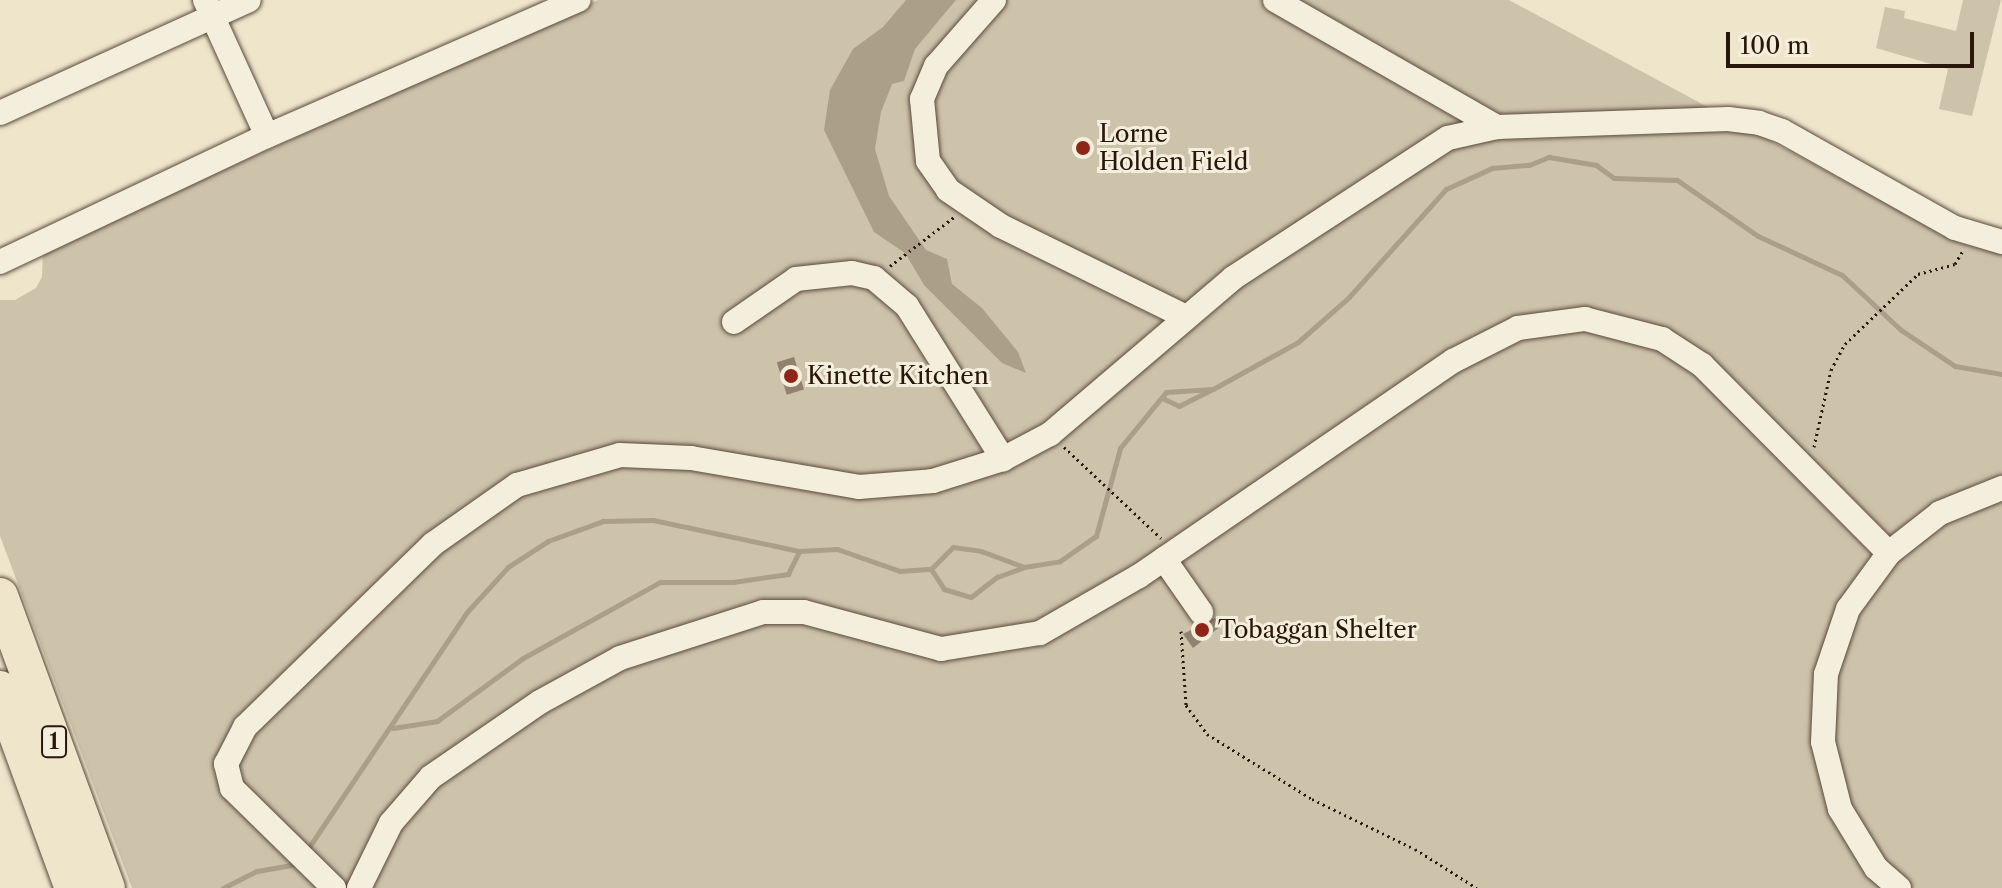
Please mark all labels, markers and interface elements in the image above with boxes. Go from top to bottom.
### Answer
scale bar [1730,16,1978,66]
text: 100 m [1740,31,1809,60]
place label: Lorne Holden Field [1099,120,1248,176]
marker: Lorne Holden Field [1074,139,1092,157]
place label: Kinette Kitchen [807,362,989,390]
marker: Kinette Kitchen [782,367,800,385]
place label: Tobaggan Shelter [1218,616,1417,644]
marker: Tobaggan Shelter [1193,621,1211,639]
road number: 1 [40,724,68,760]

